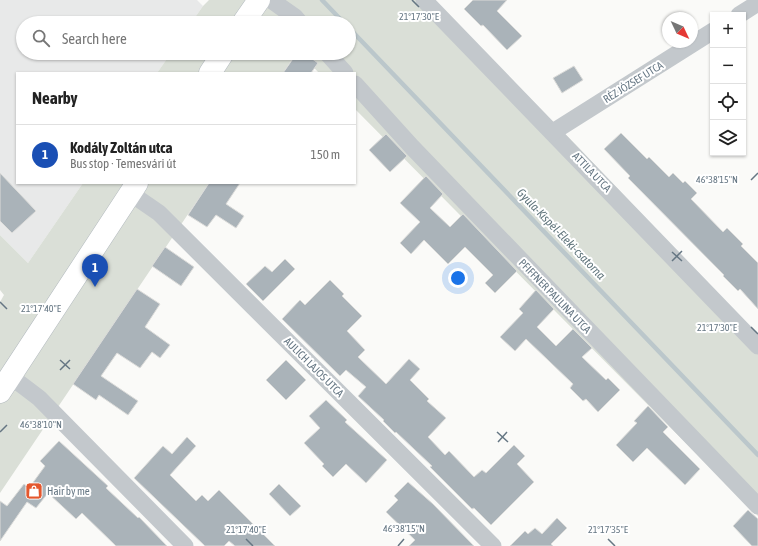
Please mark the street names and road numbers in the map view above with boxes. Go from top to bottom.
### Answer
street label: RÉZ JÓZSEF UTCA [601,59,666,105]
street label: ATTILA UTCA [570,150,614,195]
street label: PFIFFNER PAULINA UTCA [517,256,594,336]
street label: AULICH LAJOS UTCA [282,335,347,400]

